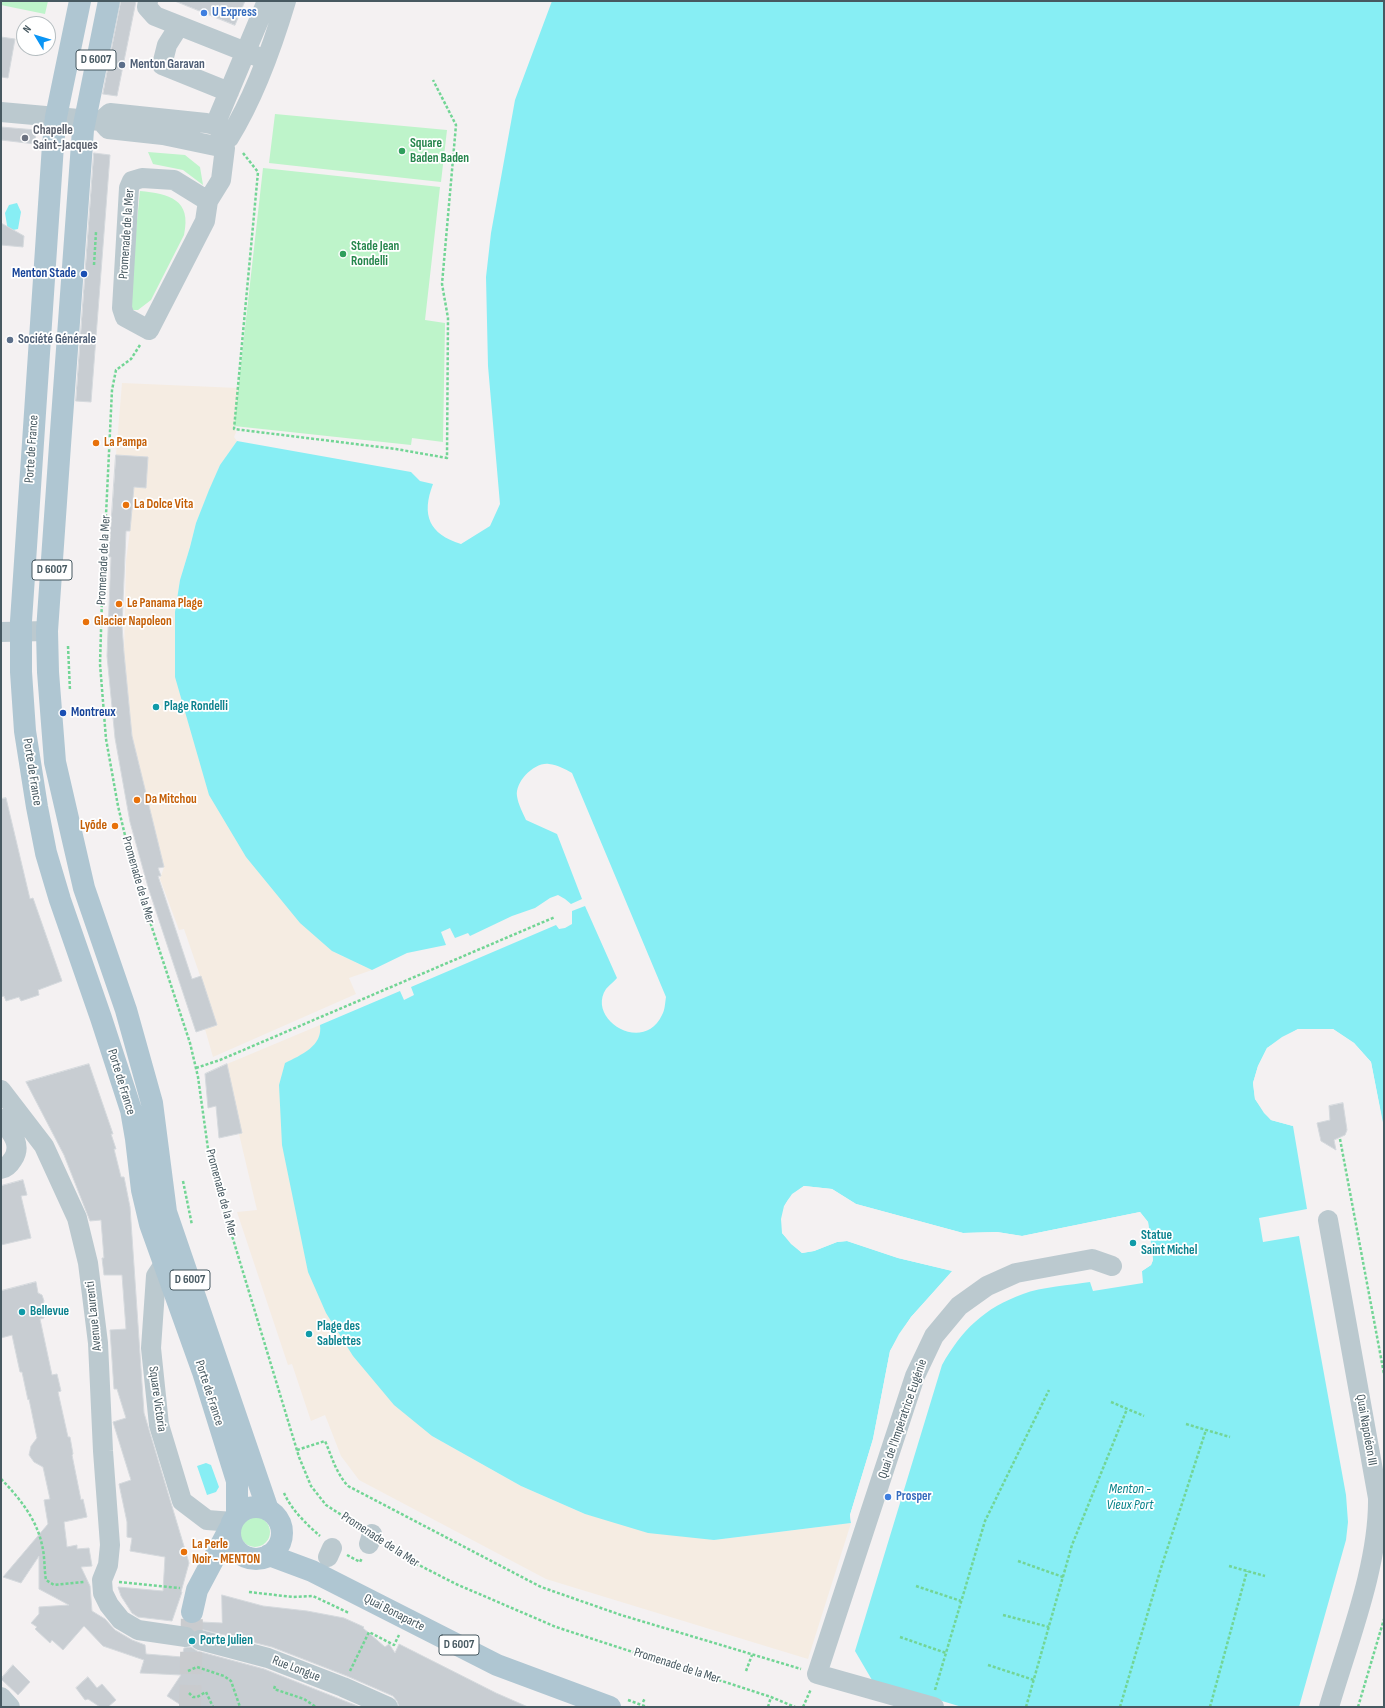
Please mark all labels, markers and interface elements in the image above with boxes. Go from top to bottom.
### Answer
place label: U Express [212,5,257,21]
marker: U Express [199,8,209,18]
north arrow [16,16,56,56]
text: N [20,23,34,35]
road number: D 6007 [76,50,116,70]
place label: Menton Garavan [130,57,205,73]
marker: Menton Garavan [117,60,127,70]
place label: Chapelle Saint-Jacques [33,123,98,154]
marker: Chapelle Saint-Jacques [20,133,30,143]
place label: Square Baden Baden [410,136,469,167]
marker: Square Baden Baden [397,146,407,156]
street label: Promenade de la Mer [116,188,138,280]
place label: Stade Jean Rondelli [351,239,399,270]
marker: Stade Jean Rondelli [338,249,348,259]
place label: Menton Stade [12,266,76,282]
marker: Menton Stade [79,269,89,279]
place label: Société Générale [18,332,96,348]
marker: Société Générale [5,335,15,345]
street label: Porte de France [22,415,42,483]
place label: La Pampa [104,435,147,451]
marker: La Pampa [91,438,101,448]
place label: La Dolce Vita [134,497,193,513]
marker: La Dolce Vita [121,500,131,510]
street label: Promenade de la Mer [94,515,114,605]
road number: D 6007 [32,560,72,580]
place label: Le Panama Plage [127,596,203,612]
marker: Le Panama Plage [114,599,124,609]
place label: Glacier Napoleon [94,614,172,630]
marker: Glacier Napoleon [81,617,91,627]
place label: Plage Rondelli [164,699,228,715]
marker: Plage Rondelli [151,702,161,712]
place label: Montreux [71,705,116,721]
marker: Montreux [58,708,68,718]
street label: Porte de France [19,737,45,807]
place label: Da Mitchou [145,792,197,808]
marker: Da Mitchou [132,795,142,805]
place label: Lyõde [80,818,107,834]
marker: Lyõde [110,821,120,831]
street label: Promenade de la Mer [118,835,158,925]
street label: Porte de France [104,1047,138,1117]
street label: Promenade de la Mer [202,1147,240,1239]
place label: Statue Saint Michel [1141,1228,1197,1259]
marker: Statue Saint Michel [1128,1238,1138,1248]
road number: D 6007 [170,1270,210,1290]
street label: Avenue Laurenti [83,1280,105,1352]
place label: Bellevue [30,1304,69,1320]
marker: Bellevue [17,1307,27,1317]
place label: Plage des Sablettes [317,1319,361,1350]
marker: Plage des Sablettes [304,1329,314,1339]
street label: Quai de l'Impératrice Eugénie [875,1357,931,1481]
street label: Porte de France [191,1358,227,1428]
street label: Square Victoria [145,1365,169,1433]
street label: Quai Napoléon III [1352,1393,1380,1467]
water label: Menton - Vieux Port [1106,1481,1154,1514]
place label: Prosper [896,1489,932,1505]
marker: Prosper [883,1492,893,1502]
street label: Promenade de la Mer [338,1509,422,1571]
place label: La Perle Noir - MENTON [192,1537,260,1568]
marker: La Perle Noir - MENTON [179,1547,189,1557]
street label: Quai Bonaparte [361,1591,427,1635]
place label: Porte Julien [200,1633,253,1649]
road number: D 6007 [439,1635,479,1655]
marker: Porte Julien [187,1636,197,1646]
street label: Promenade de la Mer [632,1645,722,1687]
street label: Rue Longue [270,1653,322,1685]

